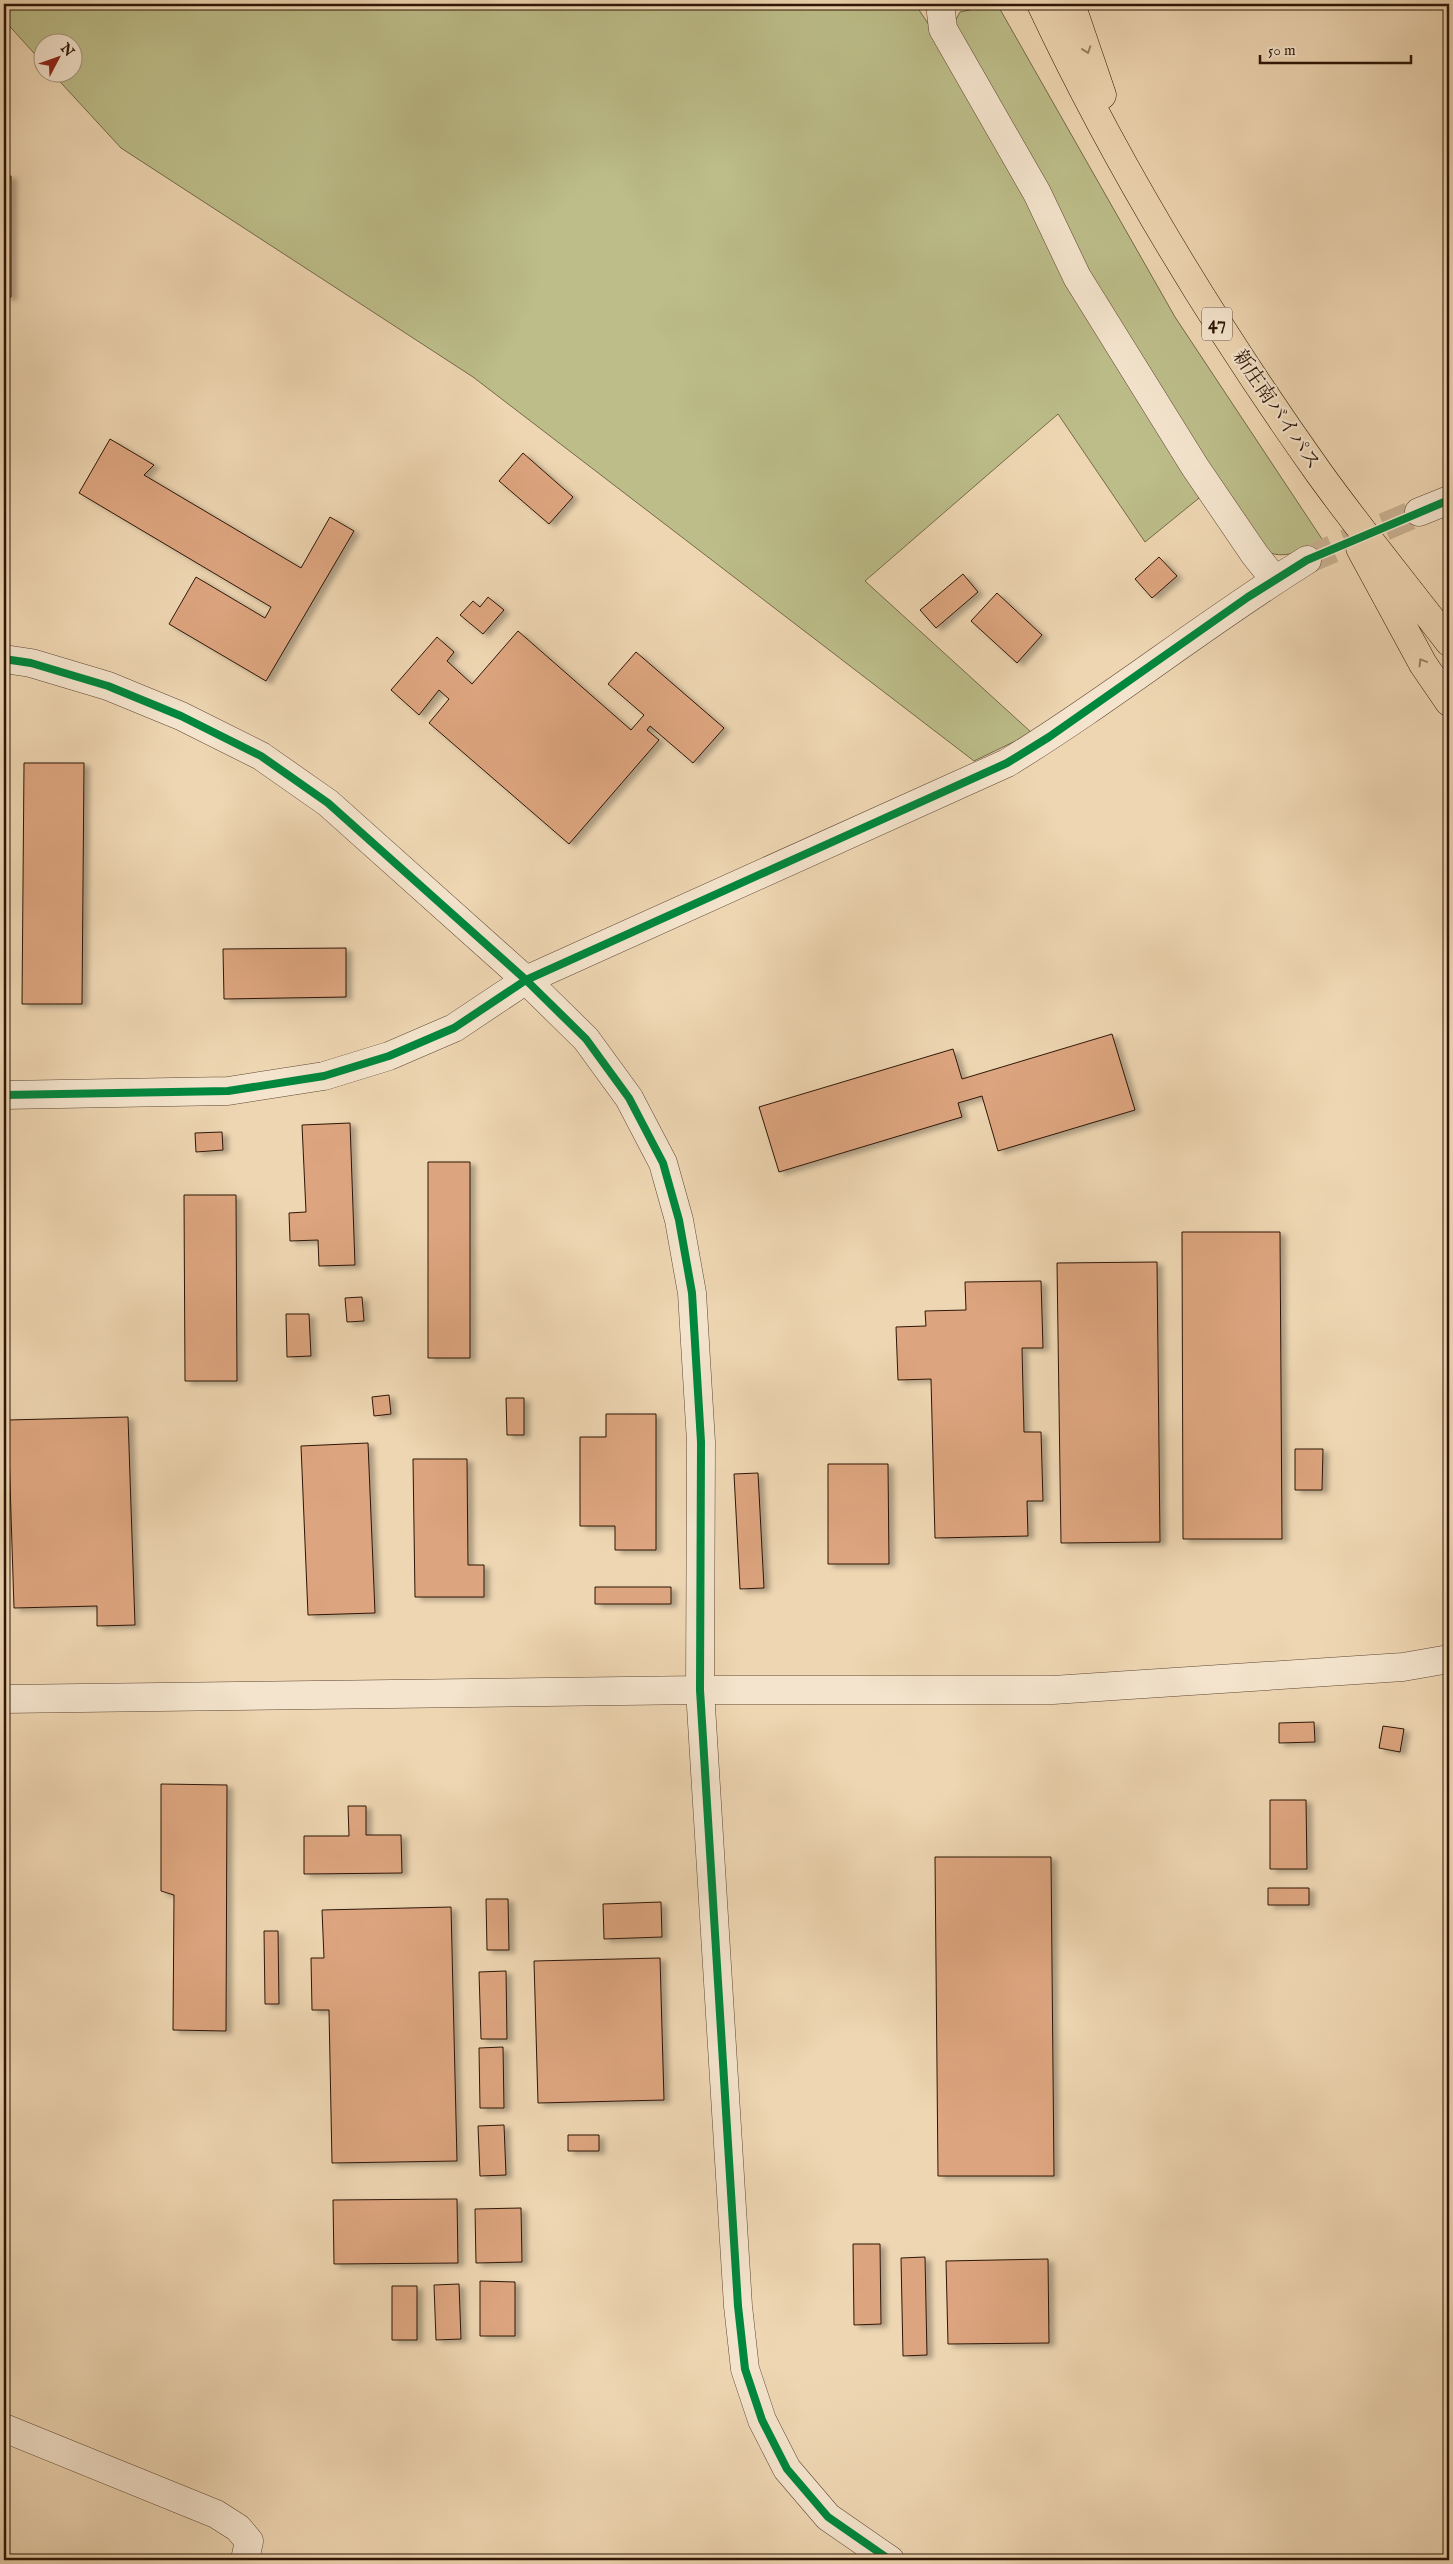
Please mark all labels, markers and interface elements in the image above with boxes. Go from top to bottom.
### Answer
north arrow [32,32,82,82]
scale bar [1260,32,1412,64]
text: N [56,39,78,61]
text: 50 m [1268,41,1296,60]
one-way arrow [1081,45,1091,54]
road number: 47 [1202,308,1232,340]
street label: 新庄南バイパス [1227,345,1325,475]
one-way arrow [1418,658,1428,667]

